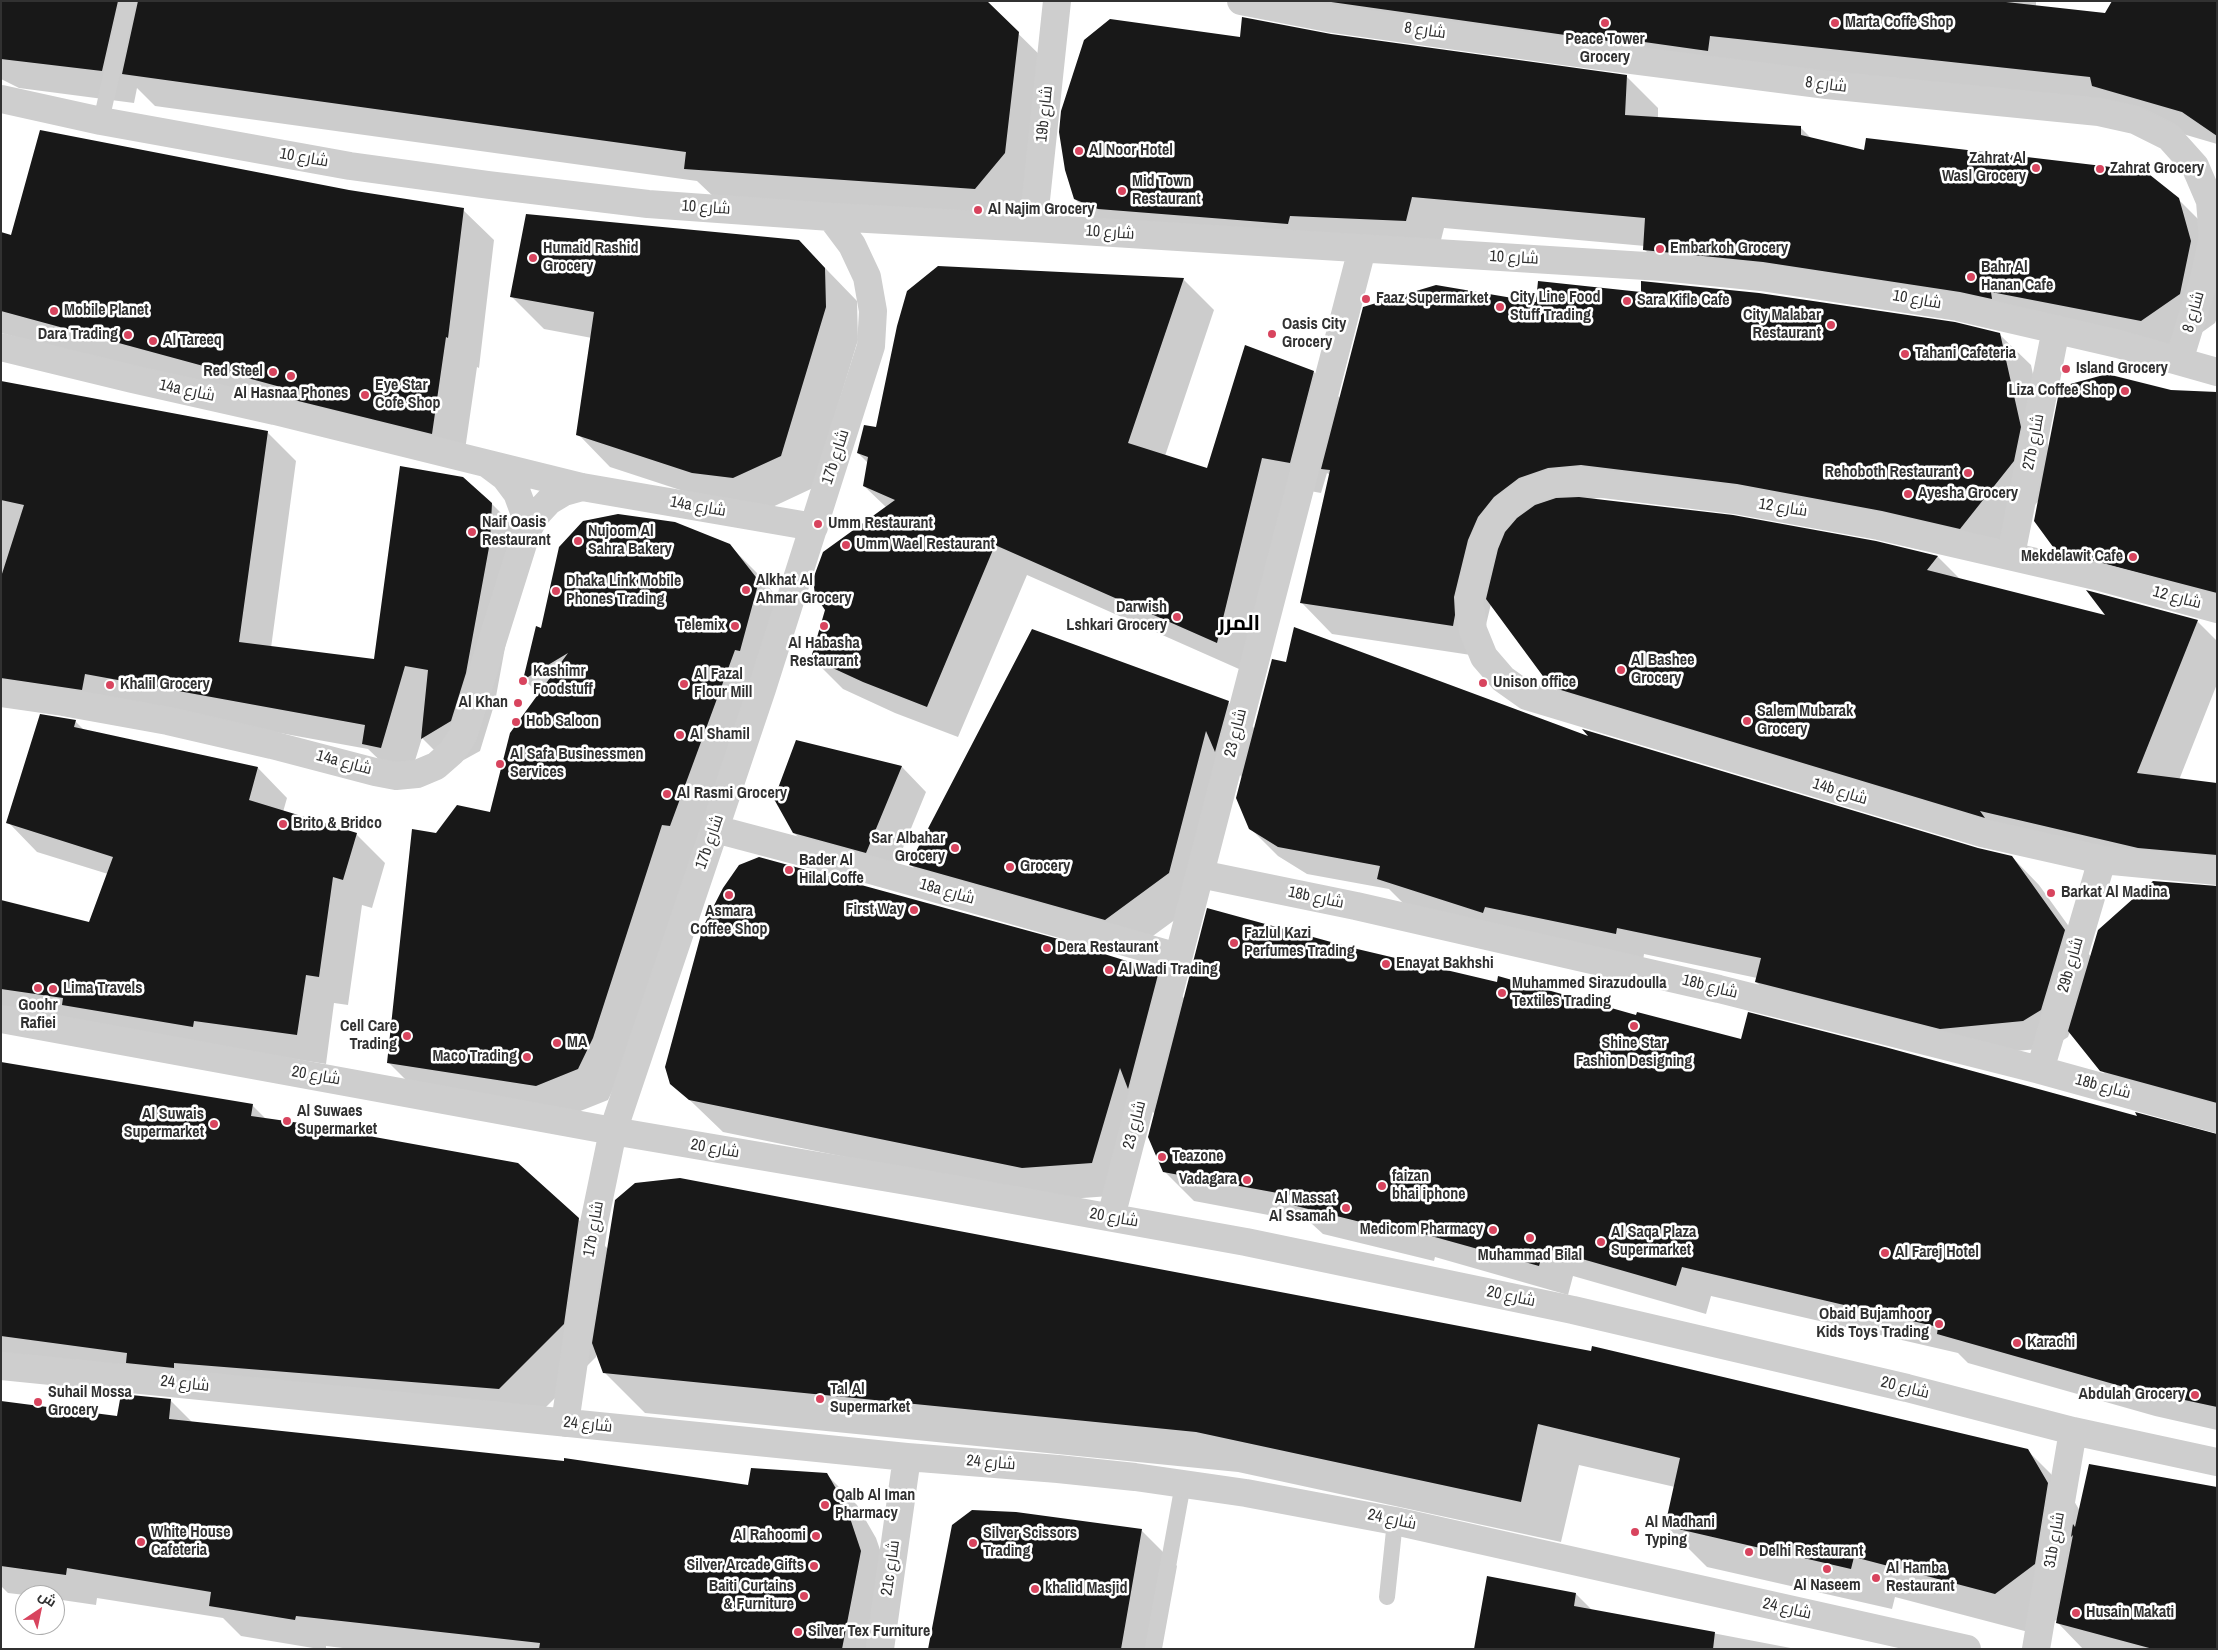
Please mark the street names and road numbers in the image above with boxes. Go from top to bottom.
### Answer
street label: شارع 8 [1403,19,1447,43]
street label: شارع 8 [1804,73,1848,97]
street label: 19b شارع [1032,85,1058,143]
street label: شارع 10 [278,144,330,172]
street label: شارع 10 [681,197,731,219]
street label: شارع 10 [1085,222,1135,244]
street label: شارع 10 [1489,247,1539,269]
street label: شارع 10 [1891,286,1943,314]
street label: شارع 8 [2179,289,2209,335]
street label: 14a شارع [157,376,217,406]
street label: 27b شارع [2019,412,2049,472]
street label: 17b شارع [818,427,854,487]
street label: 14a شارع [668,493,728,521]
street label: شارع 12 [1757,495,1809,521]
street label: شارع 12 [2151,582,2203,614]
street label: شارع 23 [1221,707,1251,759]
street label: 14a شارع [314,746,374,780]
street label: 14b شارع [1810,775,1870,809]
street label: 17b شارع [692,812,728,872]
street label: 18a شارع [917,875,977,909]
street label: 18b شارع [1286,883,1346,913]
street label: 29b شارع [2054,935,2088,995]
street label: 18b شارع [1680,971,1740,1003]
street label: شارع 20 [290,1062,342,1090]
street label: 18b شارع [2073,1070,2133,1104]
street label: شارع 23 [1119,1099,1151,1151]
street label: شارع 20 [689,1135,741,1163]
street label: 17b شارع [580,1199,608,1259]
street label: شارع 20 [1088,1204,1140,1232]
street label: شارع 20 [1485,1282,1537,1312]
street label: شارع 24 [160,1372,210,1396]
street label: شارع 20 [1879,1373,1931,1403]
street label: شارع 24 [563,1413,613,1437]
street label: شارع 24 [966,1451,1016,1475]
street label: شارع 24 [1366,1505,1418,1535]
street label: 31b شارع [2041,1510,2069,1570]
street label: 21c شارع [878,1539,904,1597]
street label: شارع 24 [1761,1594,1813,1624]

